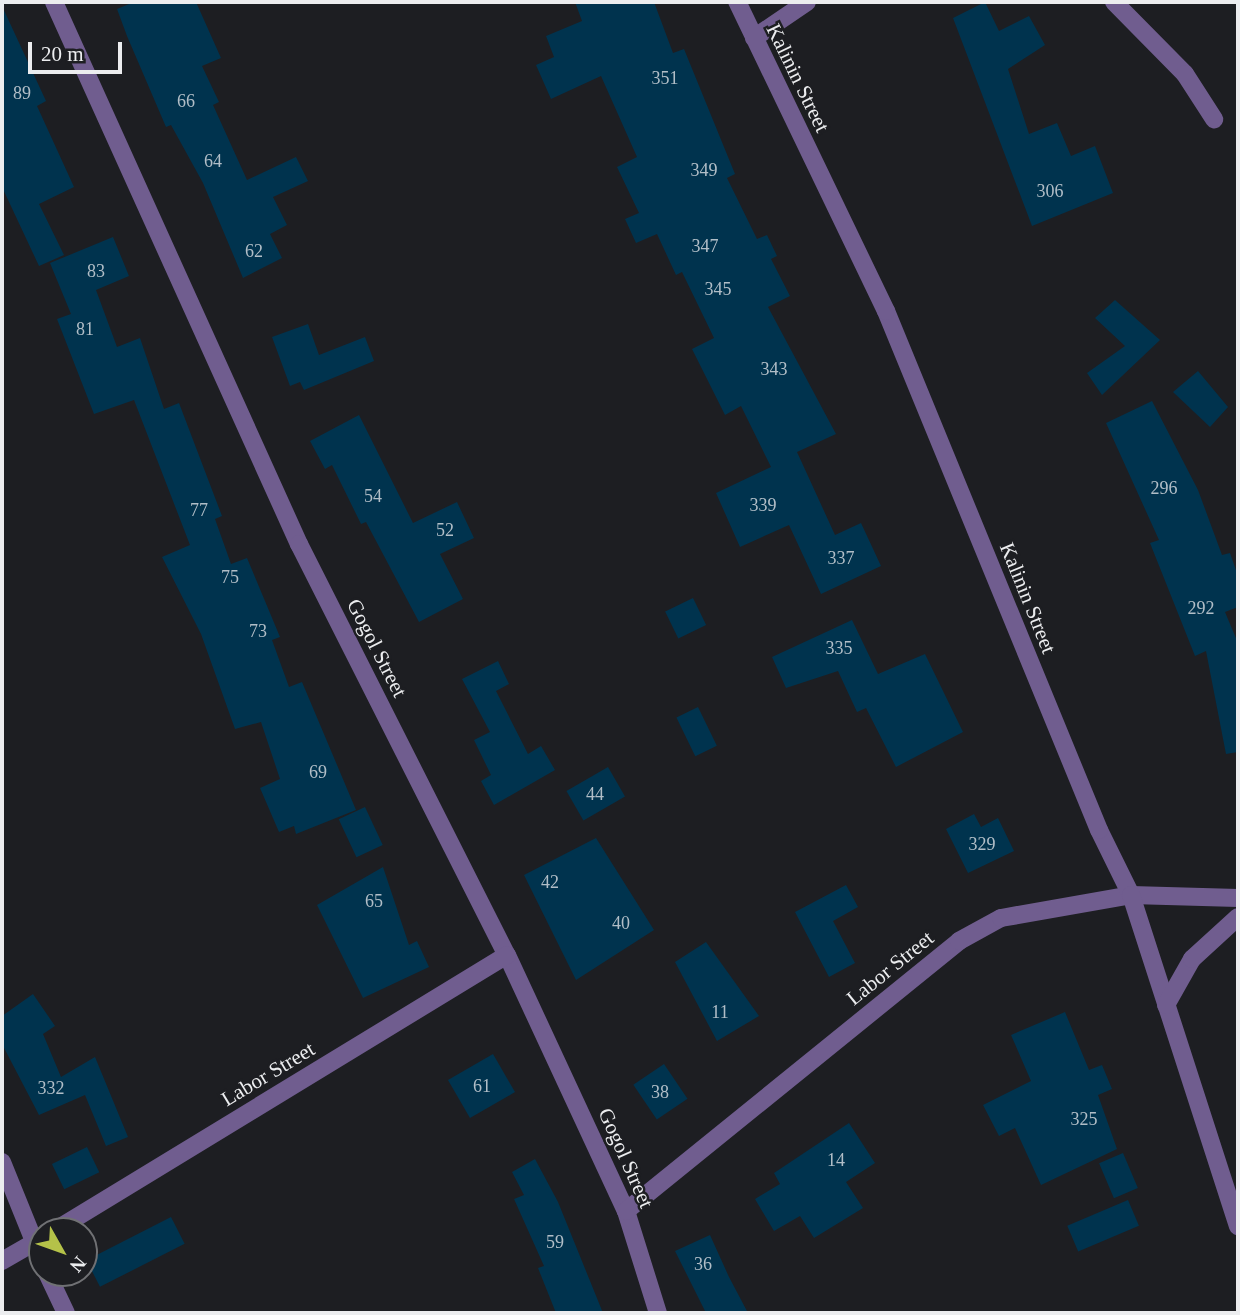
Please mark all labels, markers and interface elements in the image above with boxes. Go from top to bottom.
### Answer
street label: Kalinin Street [761,20,835,136]
scale bar [32,28,126,72]
text: 20 m [41,42,84,66]
house number: 351 [652,67,678,89]
house number: 89 [13,82,31,104]
house number: 66 [177,90,195,112]
house number: 64 [204,150,222,172]
house number: 349 [690,159,718,181]
house number: 306 [1036,180,1064,202]
house number: 347 [692,235,718,257]
house number: 62 [245,240,263,262]
house number: 83 [87,260,105,282]
house number: 345 [704,278,732,300]
house number: 81 [76,318,94,340]
house number: 343 [760,358,788,380]
house number: 296 [1150,477,1177,499]
house number: 54 [364,485,382,507]
house number: 339 [750,494,776,516]
house number: 77 [190,499,208,521]
house number: 52 [436,519,454,541]
street label: Kalinin Street [994,539,1062,657]
house number: 337 [828,547,854,569]
house number: 75 [221,566,239,588]
street label: Gogol Street [342,595,412,701]
house number: 292 [1188,597,1214,619]
house number: 73 [249,620,267,642]
house number: 335 [826,637,852,659]
house number: 69 [309,761,327,783]
house number: 44 [586,783,604,805]
house number: 329 [968,833,995,855]
house number: 42 [541,871,559,893]
house number: 65 [365,890,383,912]
house number: 40 [612,912,630,934]
street label: Labor Street [842,925,938,1011]
house number: 11 [711,1001,729,1023]
street label: Labor Street [217,1036,319,1112]
house number: 61 [473,1075,491,1097]
house number: 332 [38,1077,64,1099]
house number: 38 [651,1081,669,1103]
street label: Gogol Street [593,1104,659,1212]
house number: 325 [1070,1108,1098,1130]
house number: 14 [827,1149,845,1171]
north arrow [28,1217,98,1287]
house number: 59 [546,1231,564,1253]
text: N [65,1253,90,1277]
house number: 36 [694,1253,712,1275]

